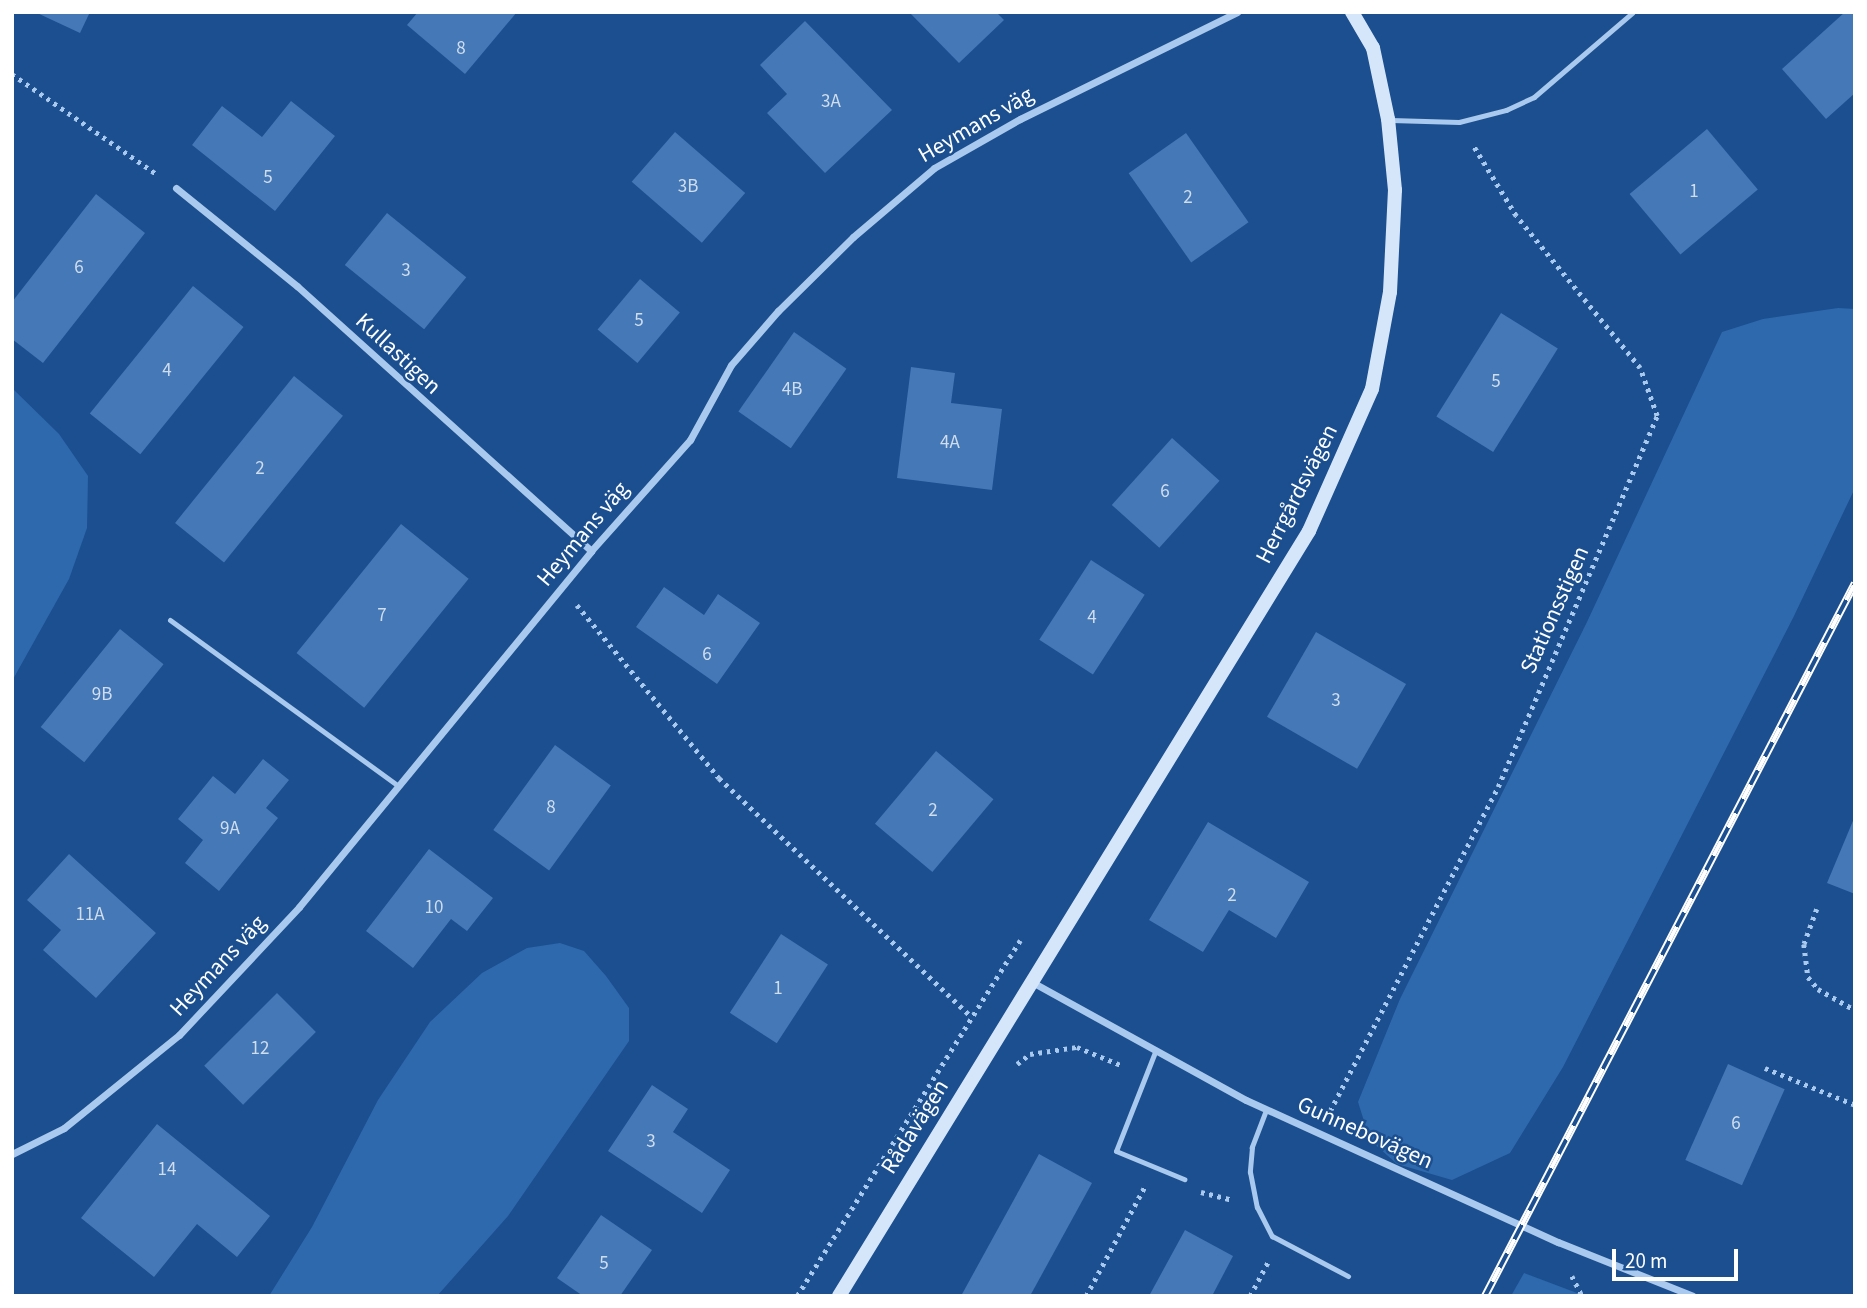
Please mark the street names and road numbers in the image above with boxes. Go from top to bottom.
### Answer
street label: Heymans väg [914,81,1038,169]
street label: Kullastigen [350,308,446,400]
street label: Herrgårdsvägen [1250,420,1344,568]
street label: Heymans väg [531,476,635,592]
street label: Stationsstigen [1515,542,1595,678]
street label: Heymans väg [164,910,272,1022]
street label: Rådavägen [875,1075,955,1179]
street label: Gunnebovägen [1293,1091,1437,1175]

